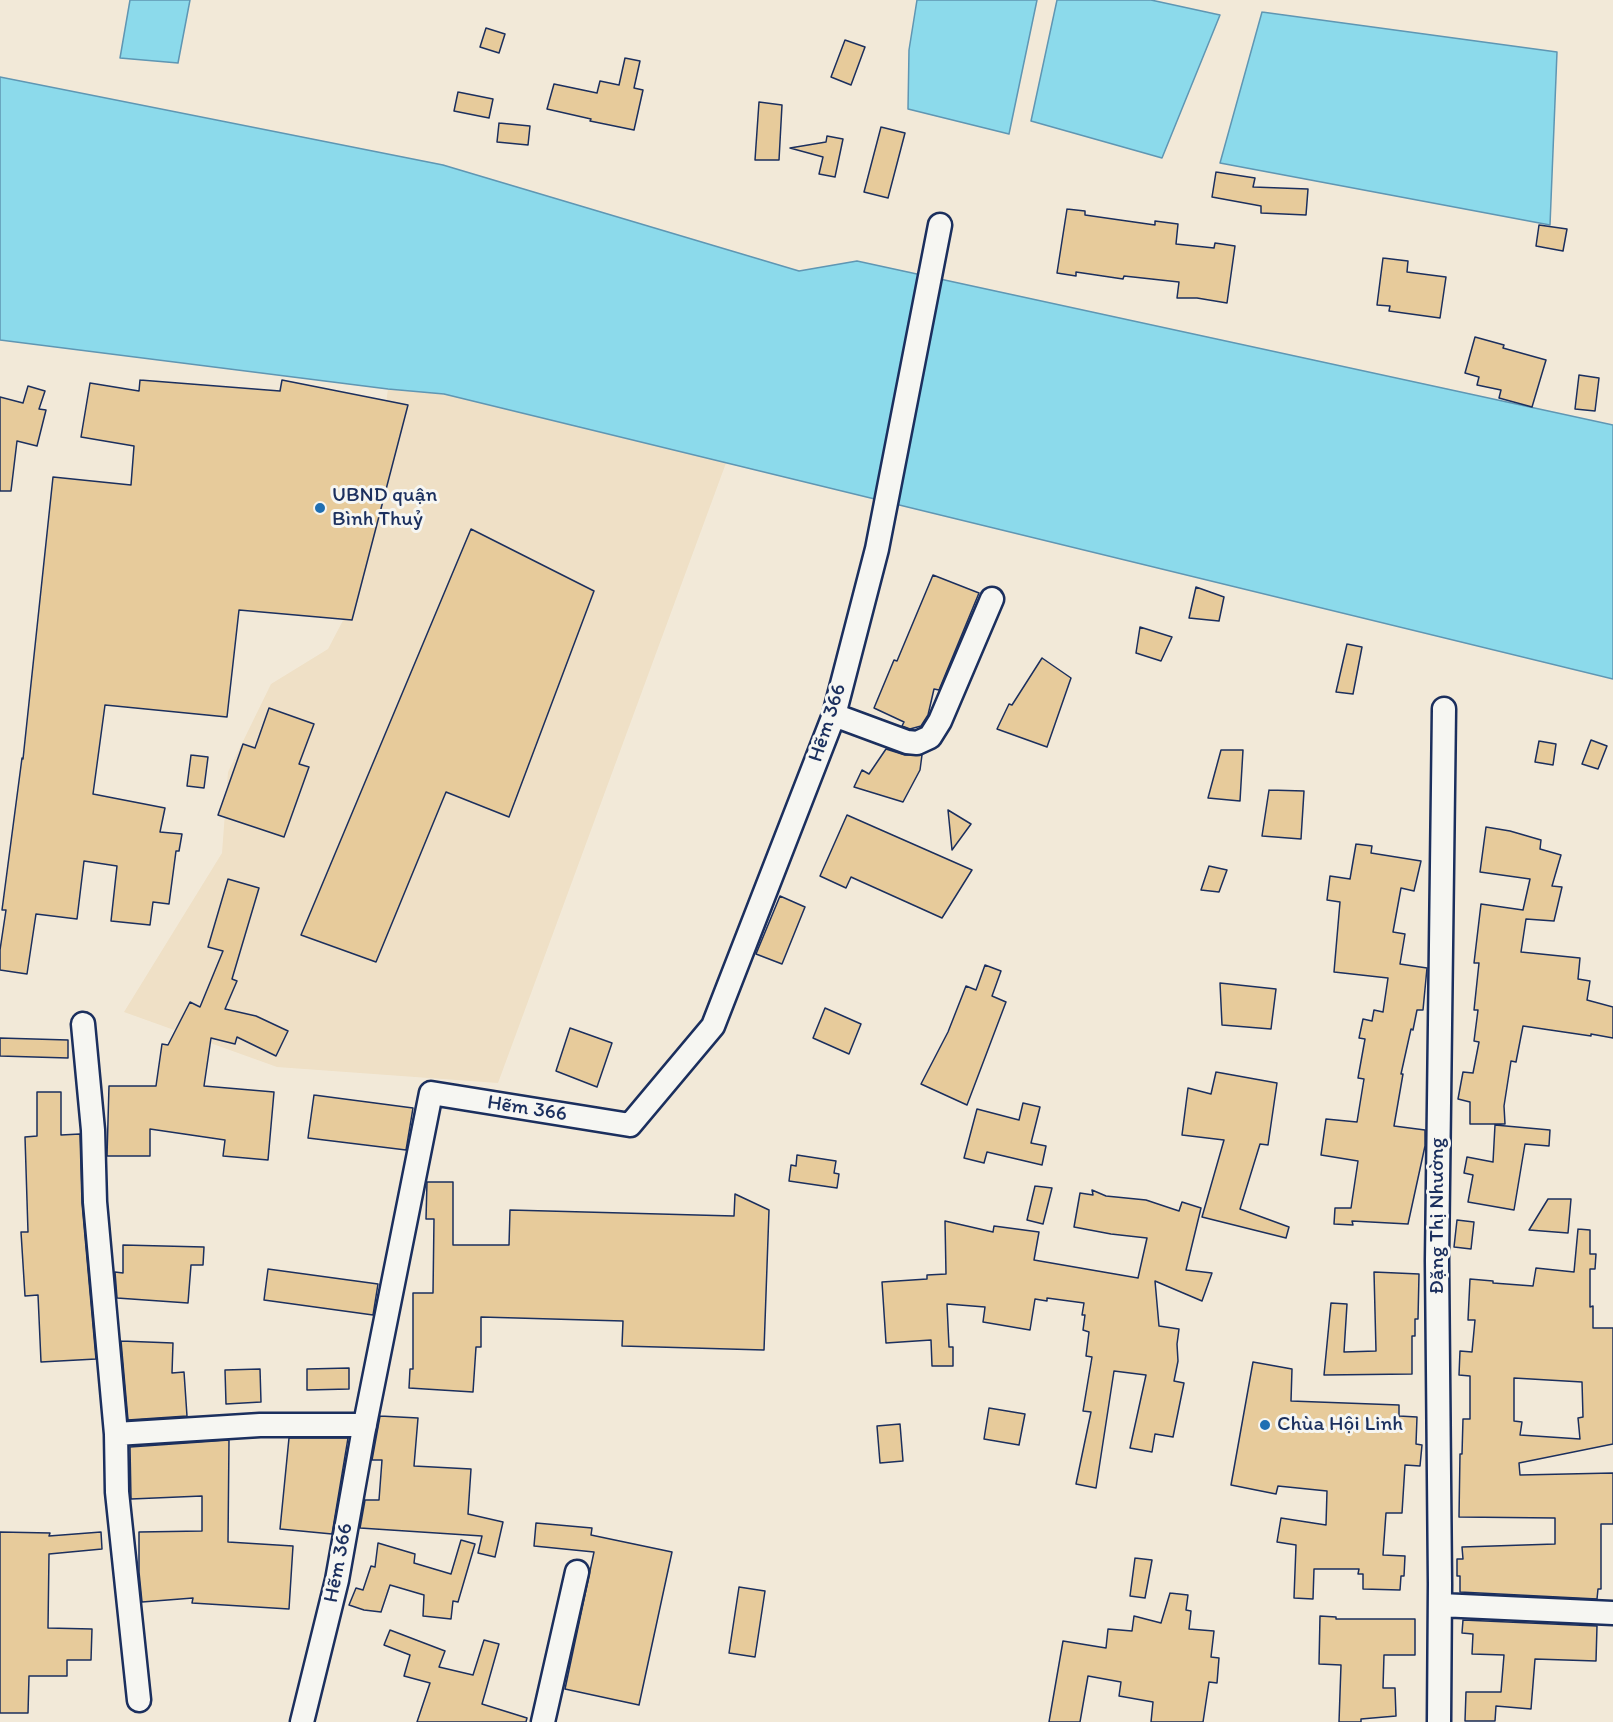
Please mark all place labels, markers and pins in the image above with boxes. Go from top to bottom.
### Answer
place label: UBND quận Bình Thuỷ [332,483,437,533]
marker: UBND quận Bình Thuỷ [313,501,327,515]
place label: Chùa Hội Linh [1277,1412,1403,1438]
marker: Chùa Hội Linh [1258,1418,1272,1432]

